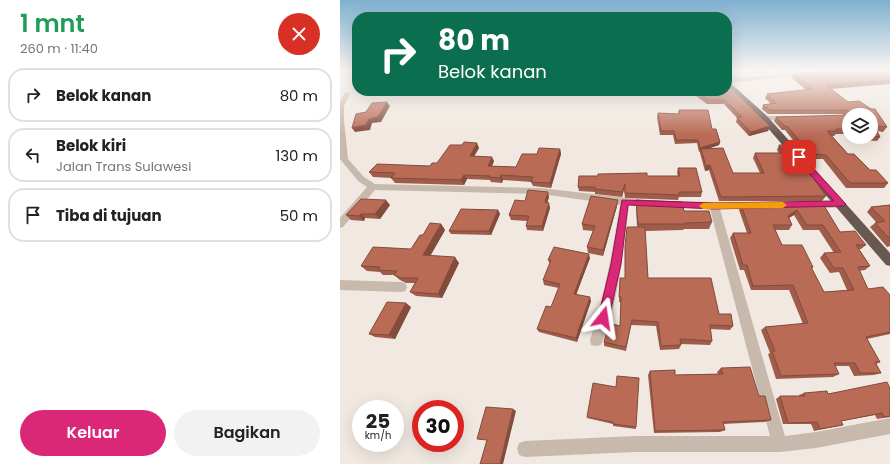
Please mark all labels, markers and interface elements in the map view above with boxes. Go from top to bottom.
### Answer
text: 1 mnt [20,7,85,40]
button: close [278,13,320,55]
text: 80 m [438,21,510,60]
icon: right [372,28,424,80]
text: 260 m · 11:40 [20,39,98,58]
text: Belok kanan [438,59,547,84]
icon: right [22,84,44,106]
text: Belok kanan [56,85,151,106]
text: 80 m [280,85,318,106]
map controls [842,108,878,144]
button: layers [842,108,878,144]
text: Belok kiri [56,135,126,156]
pin [782,140,816,174]
icon: left [22,144,44,166]
text: 130 m [275,145,318,166]
icon: arrive [788,146,810,168]
text: Jalan Trans Sulawesi [56,157,191,176]
icon: arrive [22,204,44,226]
text: Tiba di tujuan [56,205,162,226]
text: 50 m [280,205,318,226]
position arrow [582,297,624,339]
speed limit sign: 30 [412,400,464,452]
text: 25 [366,407,390,435]
button: Keluar [20,410,166,456]
button: Bagikan [174,410,320,456]
text: km/h [365,428,391,443]

